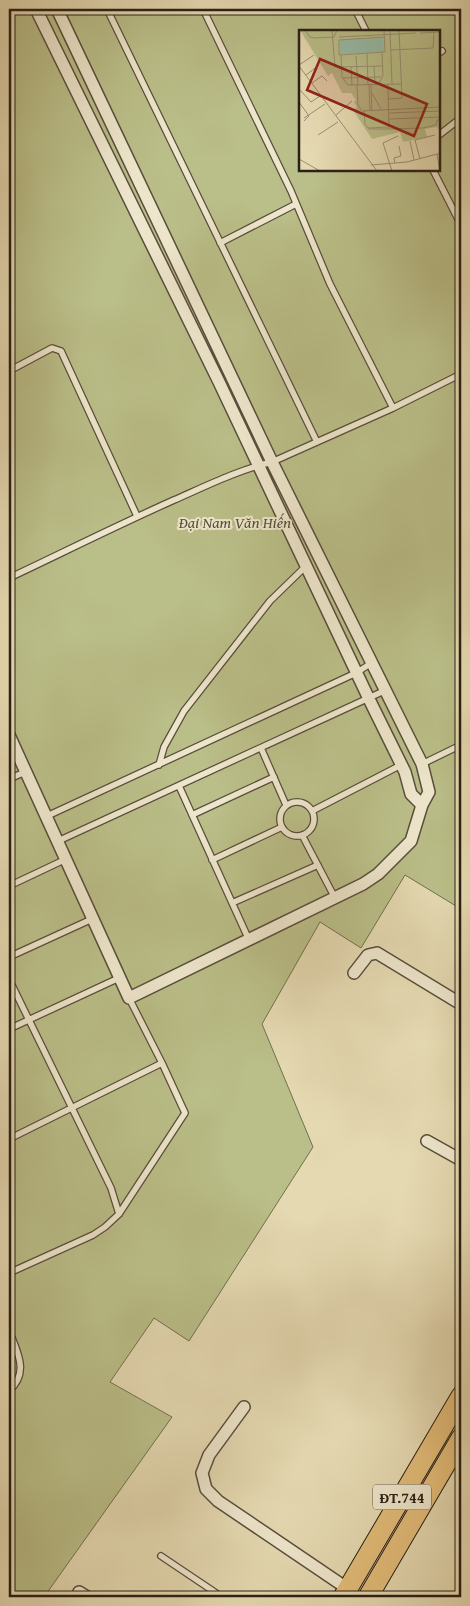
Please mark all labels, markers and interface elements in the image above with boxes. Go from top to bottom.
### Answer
inset map [299,30,440,171]
park label: Đại Nam Văn Hiến [178,510,291,534]
road number: ĐT.744 [373,1484,431,1510]

